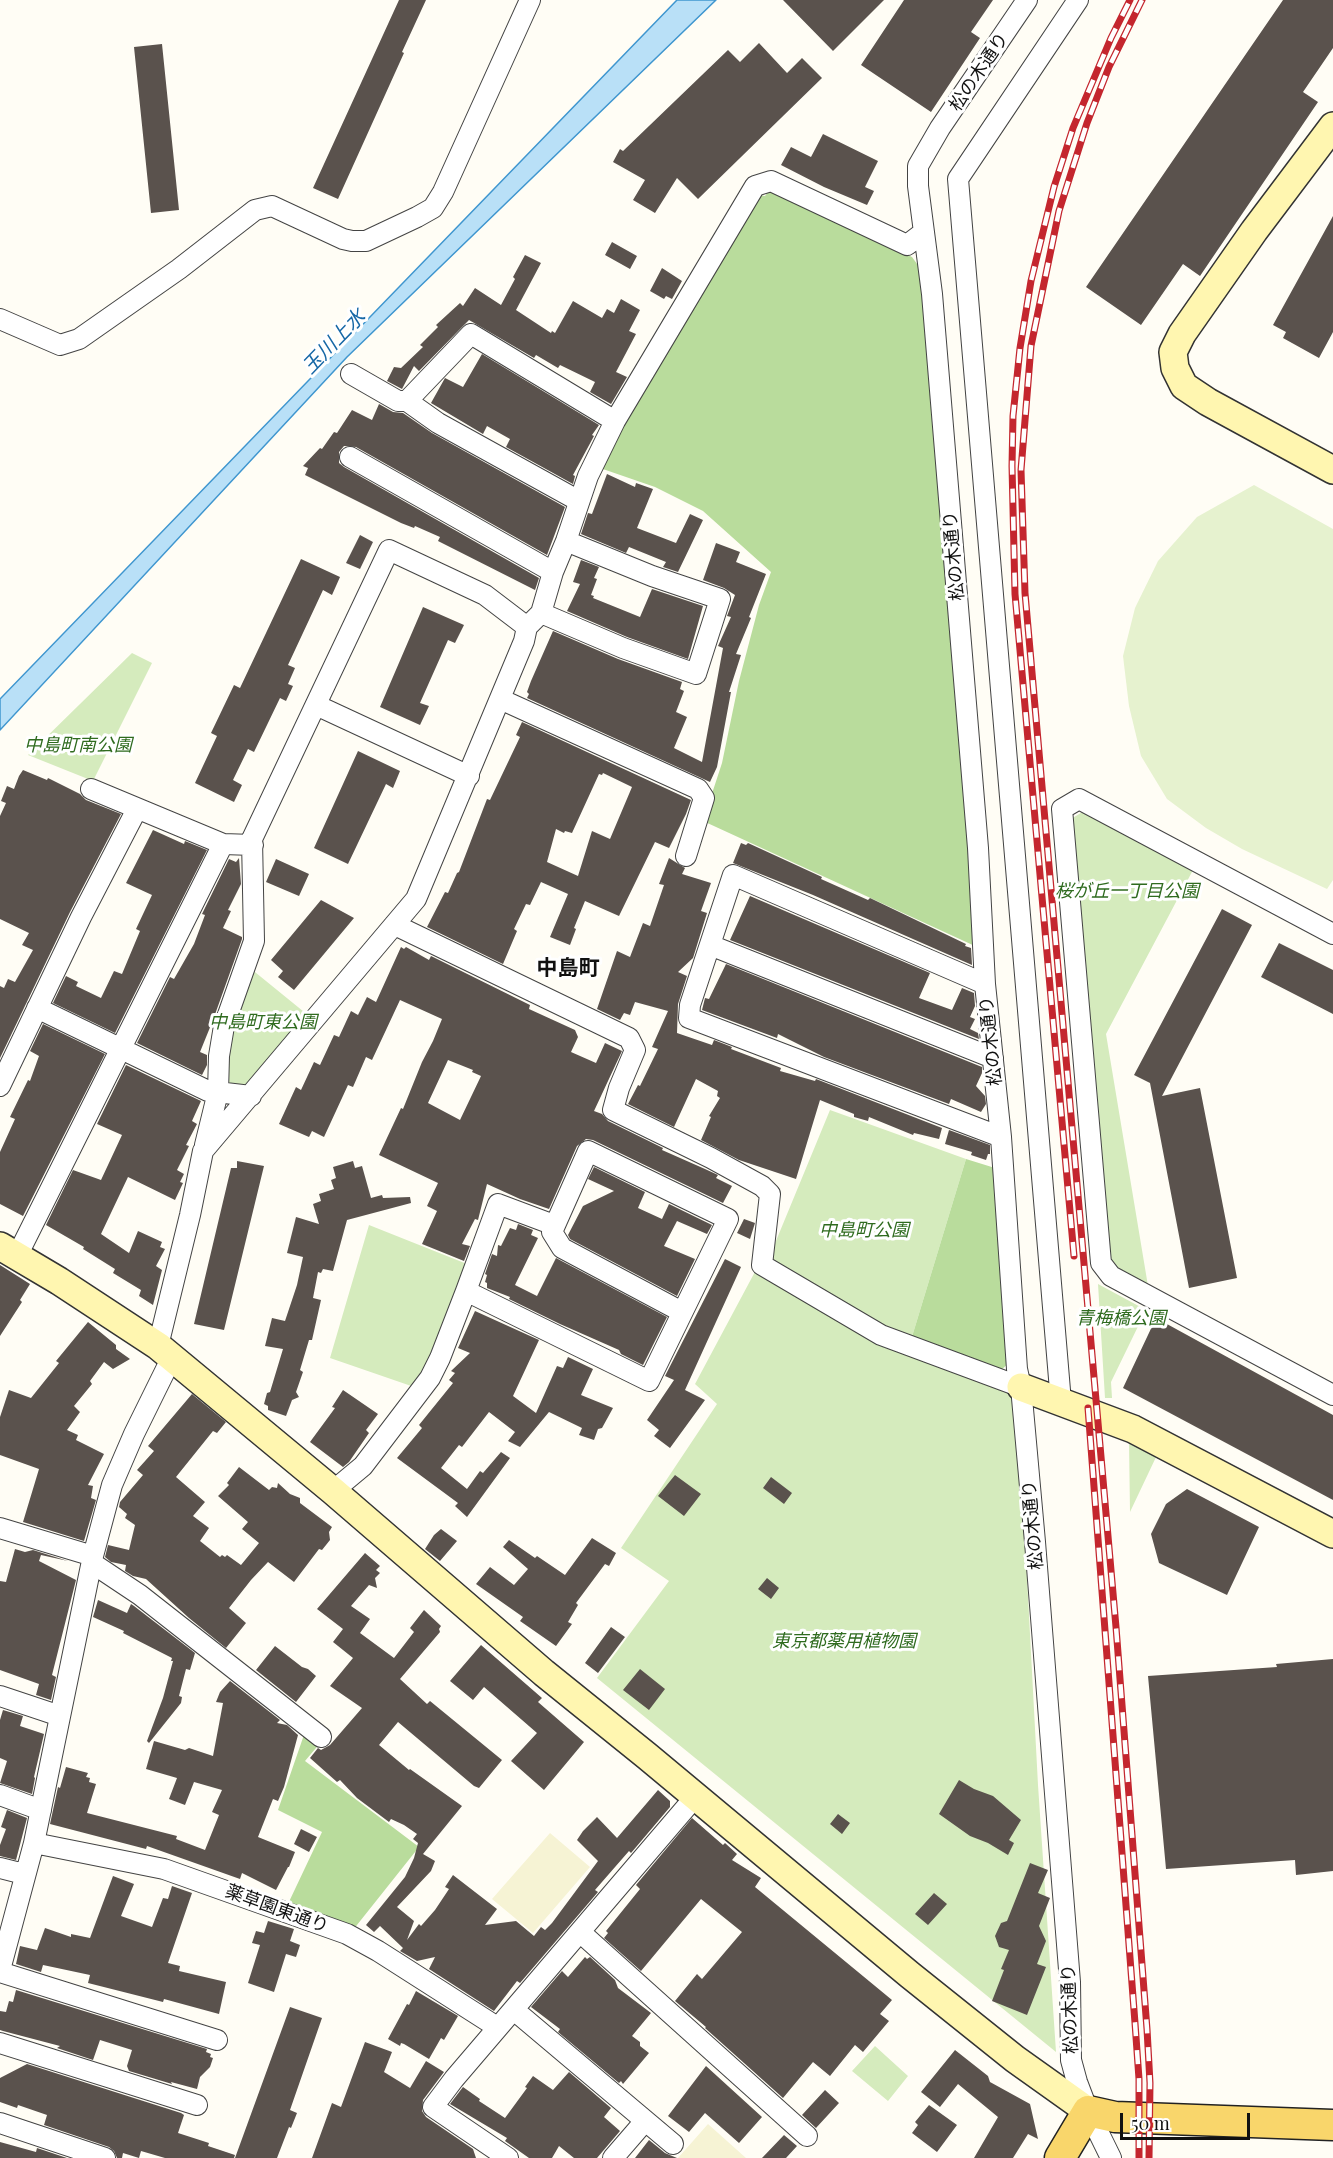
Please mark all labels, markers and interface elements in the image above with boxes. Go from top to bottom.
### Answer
street label: 松の木通り [945,29,1013,115]
water label: 玉川上水 [298,305,370,379]
street label: 松の木通り [939,510,969,602]
park label: 中島町南公園 [24,734,132,756]
park label: 桜が丘一丁目公園 [1055,880,1199,902]
district label: 中島町 [537,955,599,981]
street label: 松の木通り [976,995,1006,1087]
park label: 中島町東公園 [209,1011,317,1033]
park label: 中島町公園 [819,1219,909,1241]
park label: 青梅橋公園 [1076,1307,1166,1329]
street label: 松の木通り [1018,1479,1048,1571]
park label: 東京都薬用植物園 [772,1630,916,1652]
street label: 薬草園東通り [223,1880,331,1938]
street label: 松の木通り [1058,1964,1082,2054]
scale bar [1123,2101,1254,2139]
text: 50 m [1131,2111,1170,2135]

